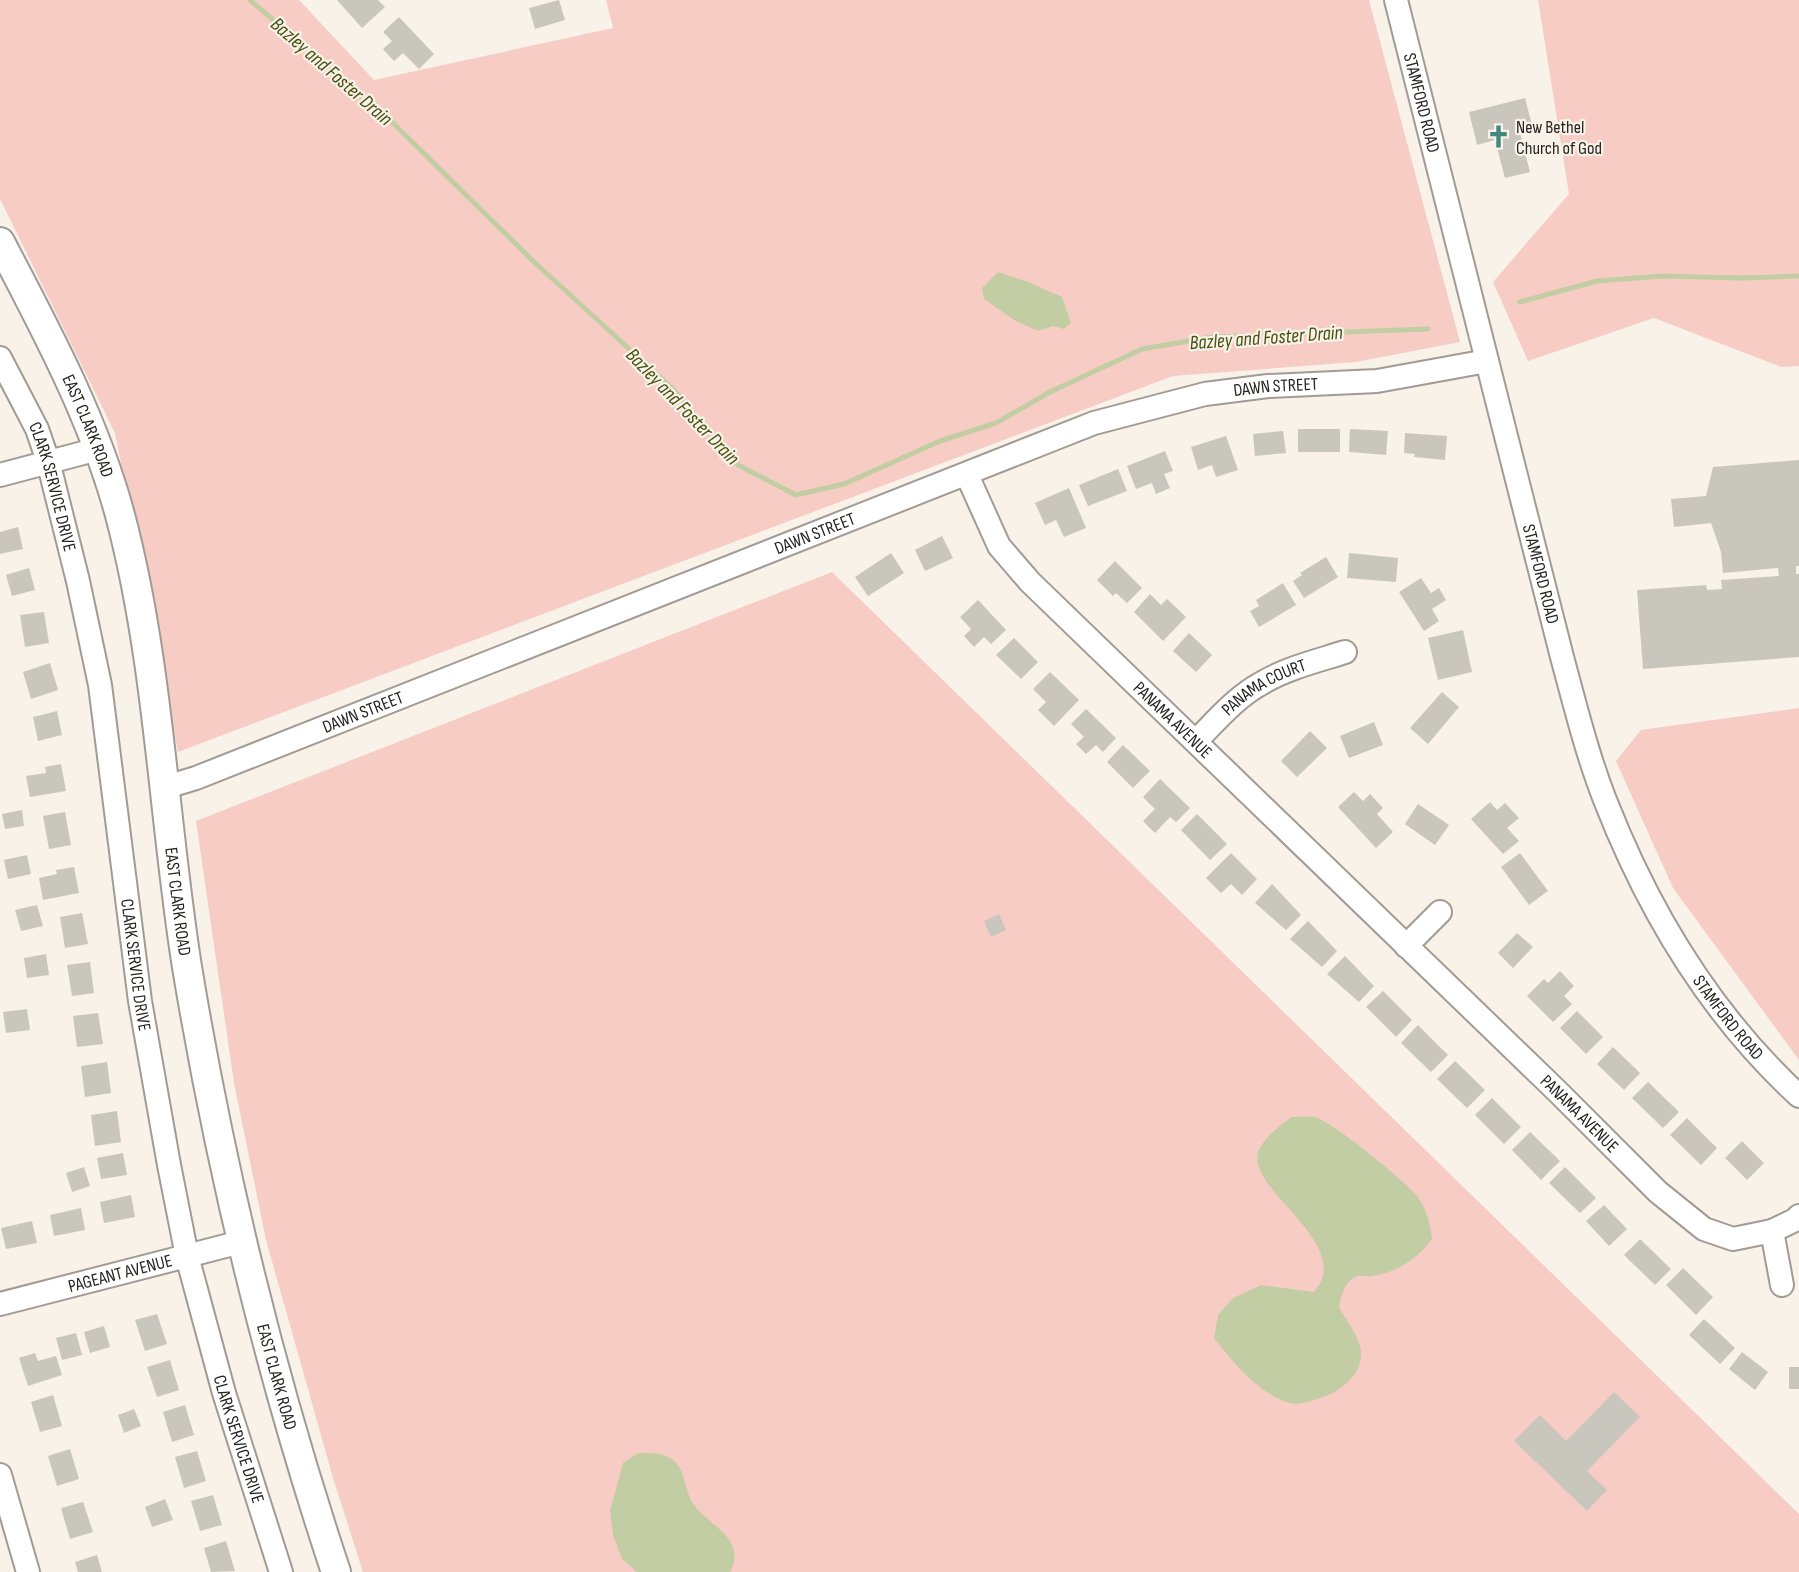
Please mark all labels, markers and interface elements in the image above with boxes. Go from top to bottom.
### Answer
water label: Bazley and Foster Drain [266,12,397,131]
street label: STAMFORD ROAD [1399,51,1444,155]
place label: New Bethel Church of God [1516,117,1602,159]
church icon: New Bethel Church of God [1485,124,1511,150]
water label: Bazley and Foster Drain [1189,321,1343,355]
water label: Bazley and Foster Drain [620,343,744,470]
street label: EAST CLARK ROAD [57,371,118,480]
street label: DAWN STREET [1232,374,1319,401]
street label: CLARK SERVICE DRIVE [24,418,80,554]
street label: DAWN STREET [772,508,859,559]
street label: STAMFORD ROAD [1518,522,1563,626]
street label: PANAMA COURT [1217,655,1309,720]
street label: PANAMA AVENUE [1129,678,1216,763]
street label: DAWN STREET [320,687,407,738]
street label: EAST CLARK ROAD [160,846,195,957]
street label: CLARK SERVICE DRIVE [116,898,155,1033]
street label: STAMFORD ROAD [1688,971,1768,1064]
street label: PANAMA AVENUE [1536,1071,1622,1157]
street label: PAGEANT AVENUE [66,1250,174,1297]
street label: EAST CLARK ROAD [252,1322,301,1433]
street label: CLARK SERVICE DRIVE [209,1373,268,1506]

